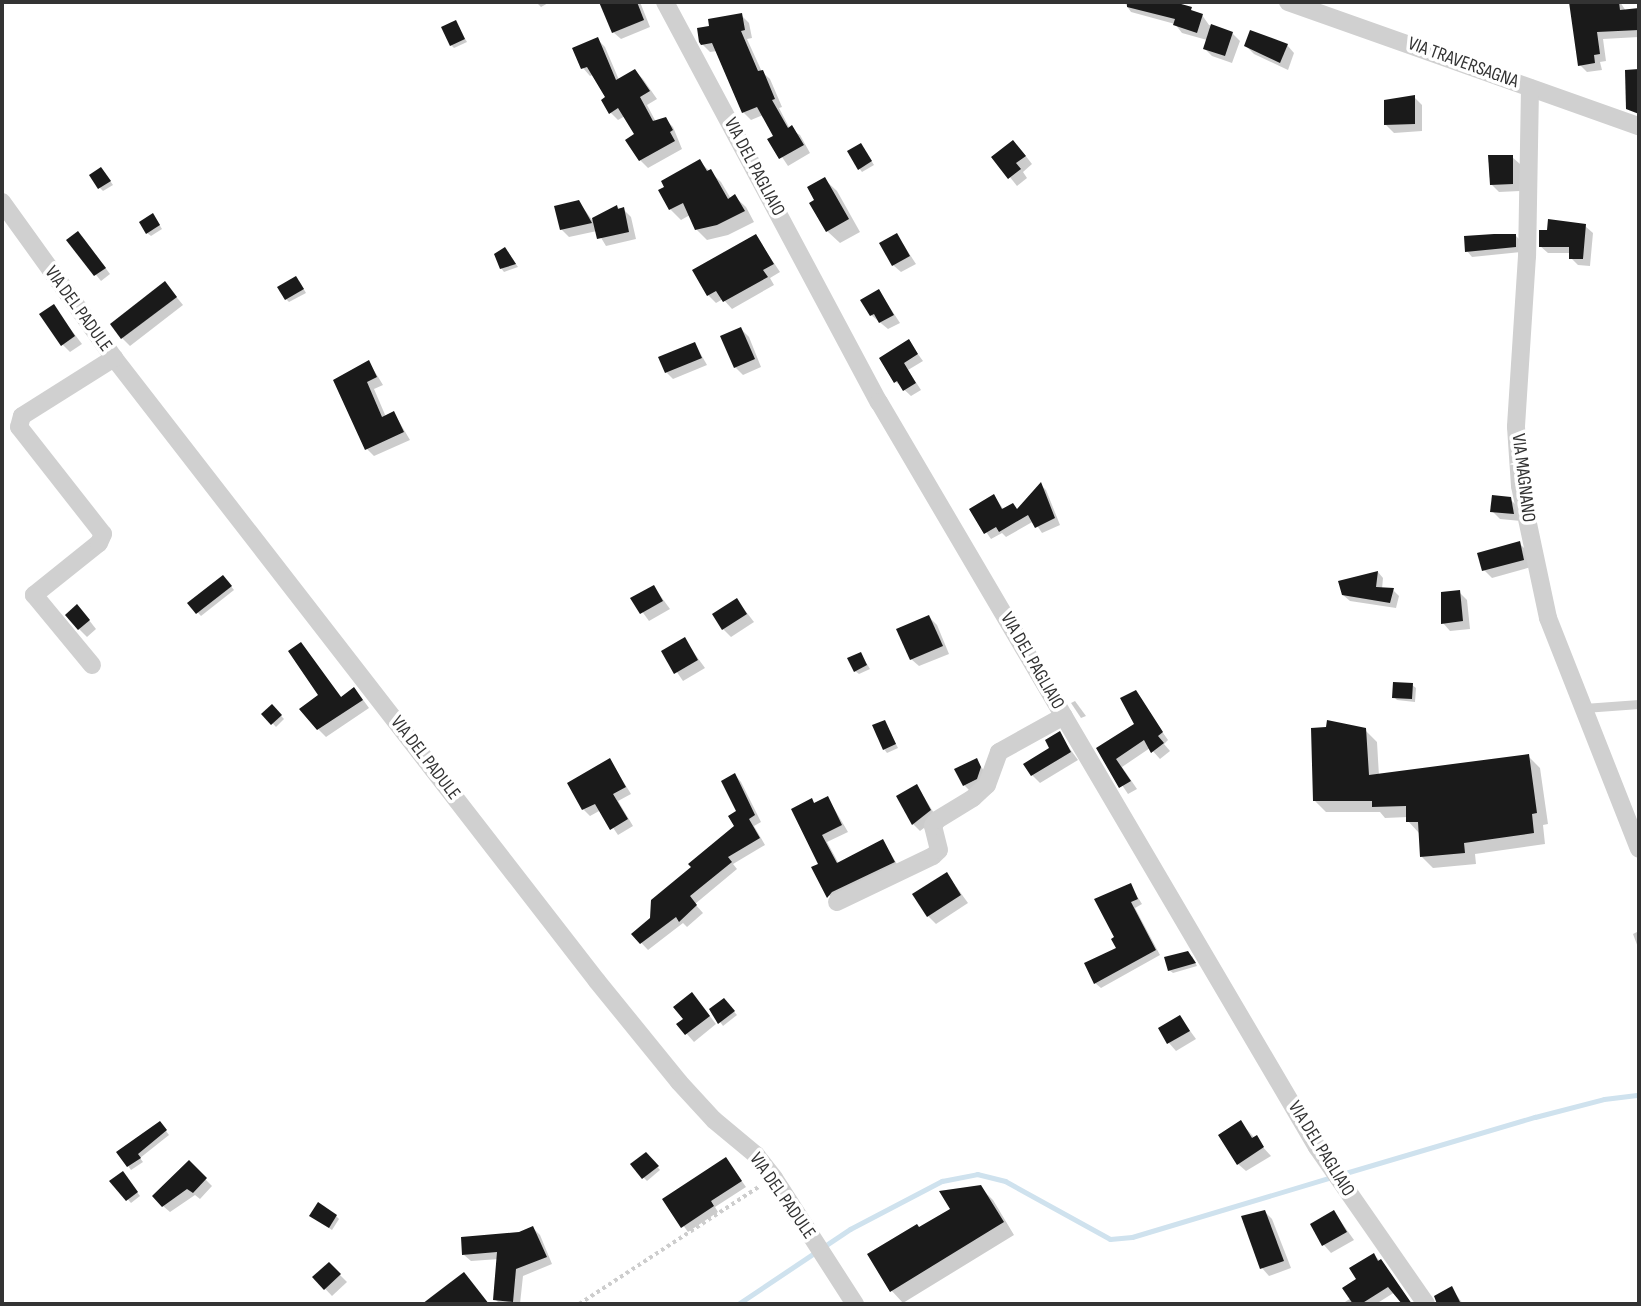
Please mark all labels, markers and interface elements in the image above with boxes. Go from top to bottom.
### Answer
street label: VIA TRAVERSAGNA [1405,32,1521,94]
street label: VIA DEL PAGLIAIO [719,114,789,220]
street label: VIA DEL PADULE [39,262,117,356]
street label: VIA MAGNANO [1506,432,1540,524]
street label: VIA DEL PAGLIAIO [995,609,1069,713]
street label: VIA DEL PADULE [385,712,465,804]
street label: VIA DEL PAGLIAIO [1283,1097,1359,1201]
street label: VIA DEL PADULE [744,1148,820,1244]

